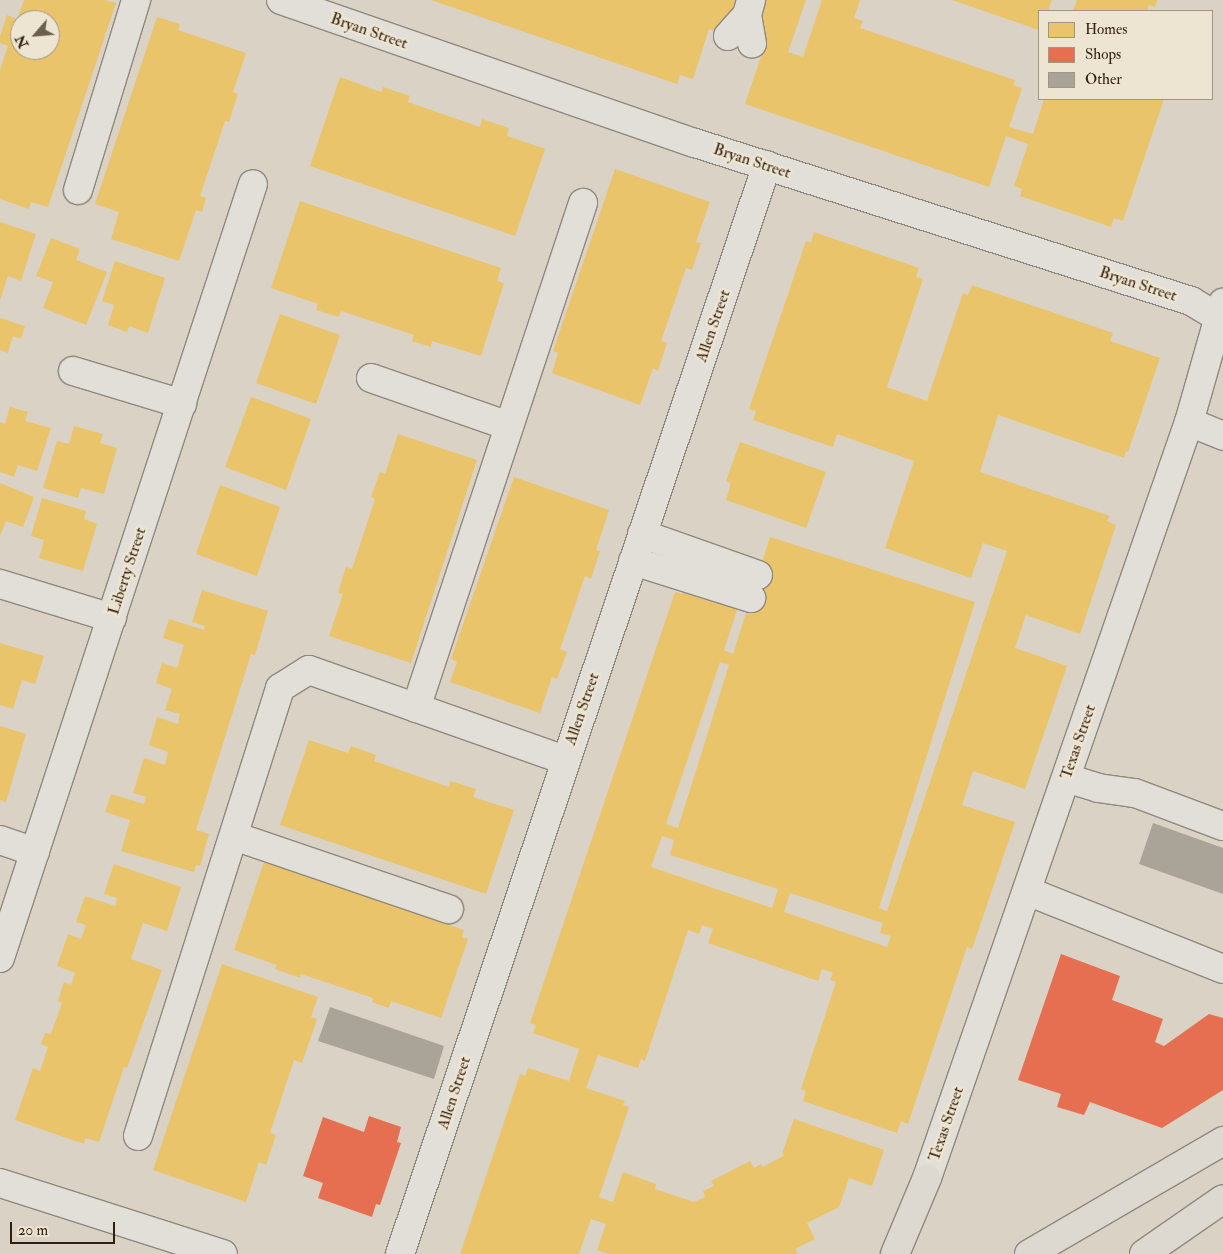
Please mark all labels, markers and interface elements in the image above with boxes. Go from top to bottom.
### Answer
street label: Bryan Street [328,9,410,53]
north arrow [10,10,60,60]
legend [1038,10,1213,100]
text: Homes [1085,20,1127,39]
text: N [12,32,33,51]
text: Shops [1085,45,1121,64]
text: Other [1085,70,1122,89]
street label: Bryan Street [711,139,793,183]
street label: Bryan Street [1097,262,1179,306]
street label: Allen Street [692,287,734,365]
street label: Liberty Street [104,525,150,617]
street label: Allen Street [561,670,603,748]
street label: Texas Street [1056,702,1100,782]
street label: Allen Street [433,1054,475,1132]
street label: Texas Street [924,1084,968,1164]
scale bar [12,1212,118,1244]
text: 20 m [18,1221,48,1240]

